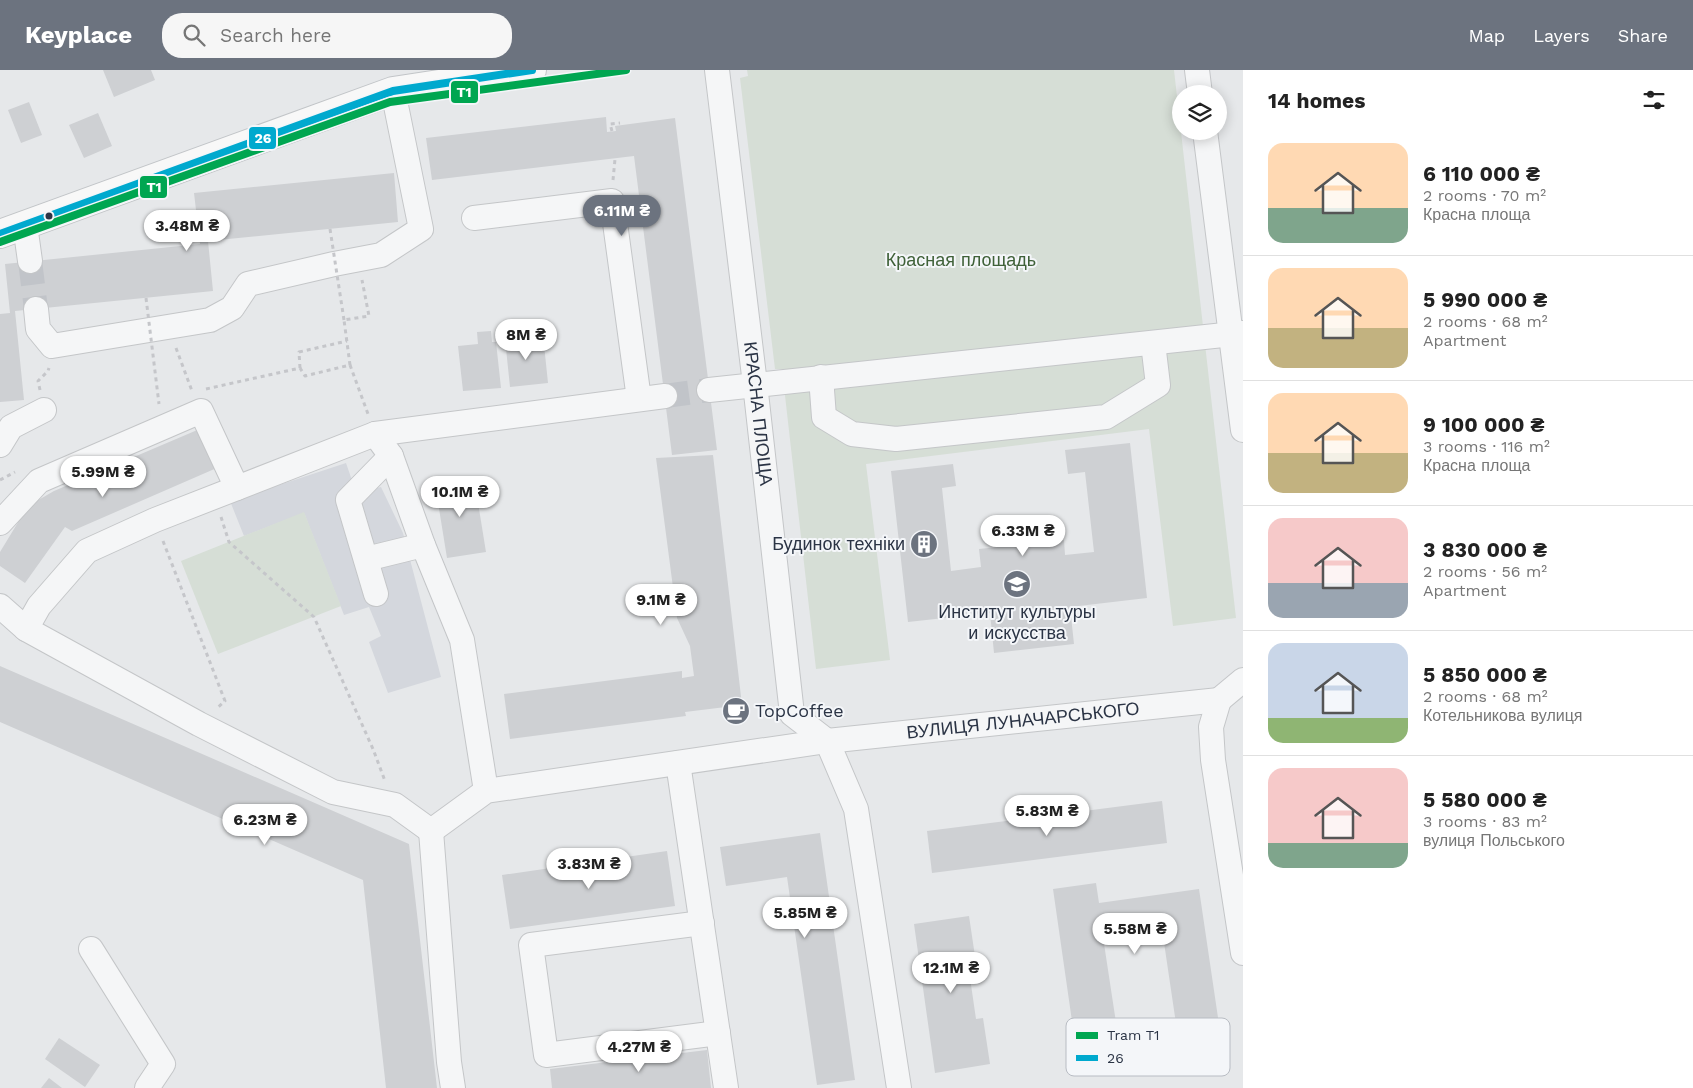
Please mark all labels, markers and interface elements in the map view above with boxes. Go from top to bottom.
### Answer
search box [162,13,512,58]
text: Keyplace [25,21,132,49]
icon: search [180,21,208,49]
text: Search here [220,24,331,47]
text: Map [1468,25,1505,46]
text: Layers [1533,25,1590,46]
text: Share [1618,25,1668,46]
line badge: T1 [450,80,479,104]
text: T1 [456,84,472,100]
map controls [1172,85,1227,140]
button: layers [1172,85,1227,140]
icon: filters [1640,86,1668,114]
text: 14 homes [1268,88,1365,113]
line badge: 26 [248,126,277,150]
text: 26 [255,130,272,146]
text: 6 110 000 ₴ [1423,161,1540,186]
icon: home [1308,163,1368,223]
line badge: T1 [139,175,168,199]
text: T1 [146,179,162,195]
text: 2 rooms · 70 m² [1423,186,1546,205]
pin: 6.11M ₴ [576,194,668,237]
text: 6.11M ₴ [594,201,650,220]
text: Красна площа [1423,205,1530,224]
pin: 3.48M ₴ [141,210,233,252]
unlabelled marker [44,211,54,221]
text: 3.48M ₴ [155,216,219,235]
park label: Красная площадь [886,249,1036,270]
text: 5 990 000 ₴ [1423,287,1547,312]
icon: home [1308,288,1368,348]
text: 2 rooms · 68 m² [1423,312,1548,331]
pin: 8M ₴ [496,318,556,361]
text: 8M ₴ [506,325,546,344]
text: Apartment [1423,331,1506,350]
street label: КРАСНА ПЛОЩА [740,340,777,487]
text: 9 100 000 ₴ [1423,412,1544,437]
icon: home [1308,413,1368,473]
text: 3 rooms · 116 m² [1423,437,1550,456]
pin: 5.99M ₴ [57,456,149,498]
text: Красна площа [1423,456,1530,475]
text: 5.99M ₴ [71,462,135,481]
pin: 10.1M ₴ [414,476,506,518]
text: 10.1M ₴ [432,482,488,501]
pin: 6.33M ₴ [977,514,1069,557]
text: 6.33M ₴ [991,521,1055,540]
building icon: Будинок техніки [909,529,939,559]
place label: Будинок техніки [772,533,905,554]
text: 3 830 000 ₴ [1423,537,1547,562]
icon: home [1308,538,1368,598]
text: 2 rooms · 56 m² [1423,562,1547,581]
school or university icon: Институт культуры и искусства [1002,569,1032,599]
text: Apartment [1423,581,1506,600]
pin: 9.1M ₴ [620,584,702,626]
text: 9.1M ₴ [636,590,686,609]
place label: Институт культуры и искусства [938,601,1096,643]
text: 5 850 000 ₴ [1423,662,1547,687]
icon: home [1308,663,1368,723]
text: 2 rooms · 68 m² [1423,687,1548,706]
cafe icon: TopCoffee [721,696,751,726]
street label: ВУЛИЦЯ ЛУНАЧАРСЬКОГО [906,697,1140,743]
place label: TopCoffee [755,700,844,721]
text: Котельникова вулиця [1423,706,1582,725]
text: 5 580 000 ₴ [1423,787,1547,812]
icon: home [1308,788,1368,848]
pin: 5.83M ₴ [1001,794,1093,837]
text: 5.83M ₴ [1015,801,1079,820]
pin: 6.23M ₴ [219,804,311,846]
text: 6.23M ₴ [233,810,297,829]
text: 3 rooms · 83 m² [1423,812,1547,831]
text: вулиця Польського [1423,831,1565,850]
pin: 3.83M ₴ [543,848,635,890]
text: 3.83M ₴ [557,854,621,873]
pin: 5.85M ₴ [759,896,851,939]
text: 5.85M ₴ [773,903,837,922]
pin: 5.58M ₴ [1089,912,1181,955]
text: 5.58M ₴ [1103,919,1167,938]
pin: 12.1M ₴ [905,952,997,994]
text: 12.1M ₴ [923,958,979,977]
legend [1066,1018,1230,1076]
text: Tram T1 [1107,1027,1160,1043]
pin: 4.27M ₴ [593,1030,685,1073]
text: 4.27M ₴ [607,1037,671,1056]
text: 26 [1107,1050,1124,1066]

